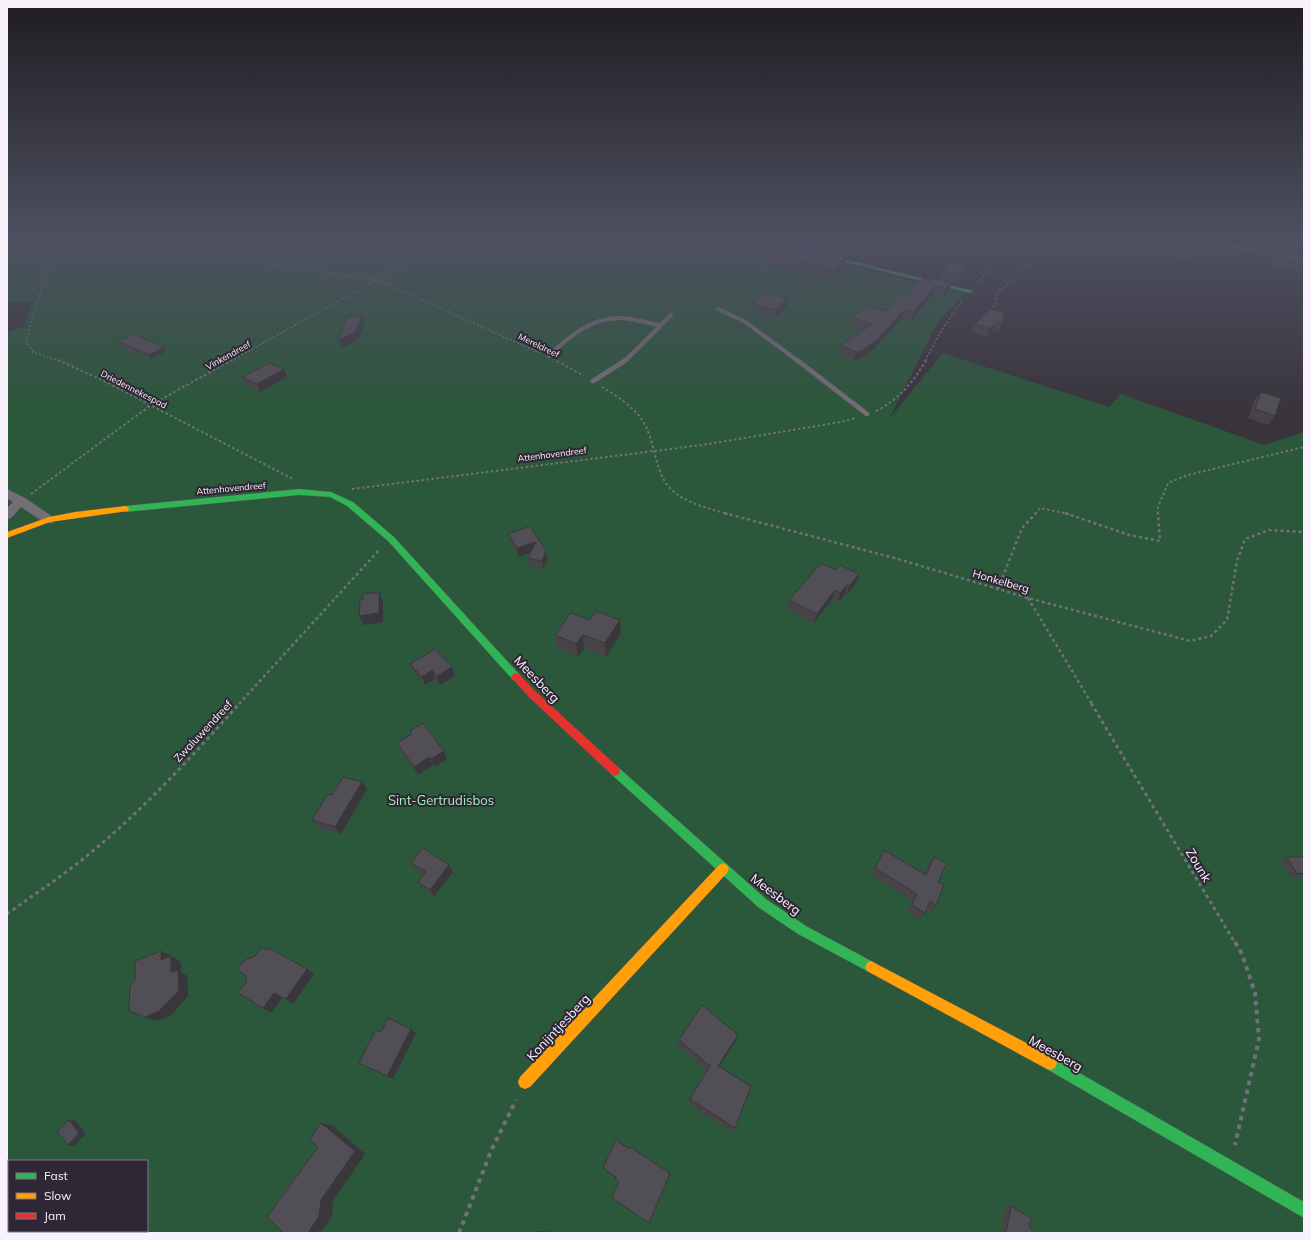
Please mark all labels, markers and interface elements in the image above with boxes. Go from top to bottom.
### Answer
street label: Mereldreef [517,330,562,360]
street label: Vinkendreef [204,338,253,372]
street label: Driedennekespad [99,368,169,410]
street label: Attenhovendreef [517,444,588,464]
street label: Attenhovendreef [196,479,267,497]
street label: Honkelberg [971,566,1031,596]
street label: Meesberg [511,652,563,706]
street label: Zwaluwendreef [171,697,235,765]
park label: Sint-Gertrudisbos [388,792,494,808]
street label: Zounk [1183,845,1215,885]
street label: Meesberg [748,870,804,918]
street label: Konijntjesberg [523,990,593,1064]
street label: Meesberg [1026,1032,1086,1074]
legend [8,1160,148,1232]
text: Fast [44,1168,68,1183]
text: Slow [44,1188,72,1203]
text: Jam [44,1208,66,1223]

